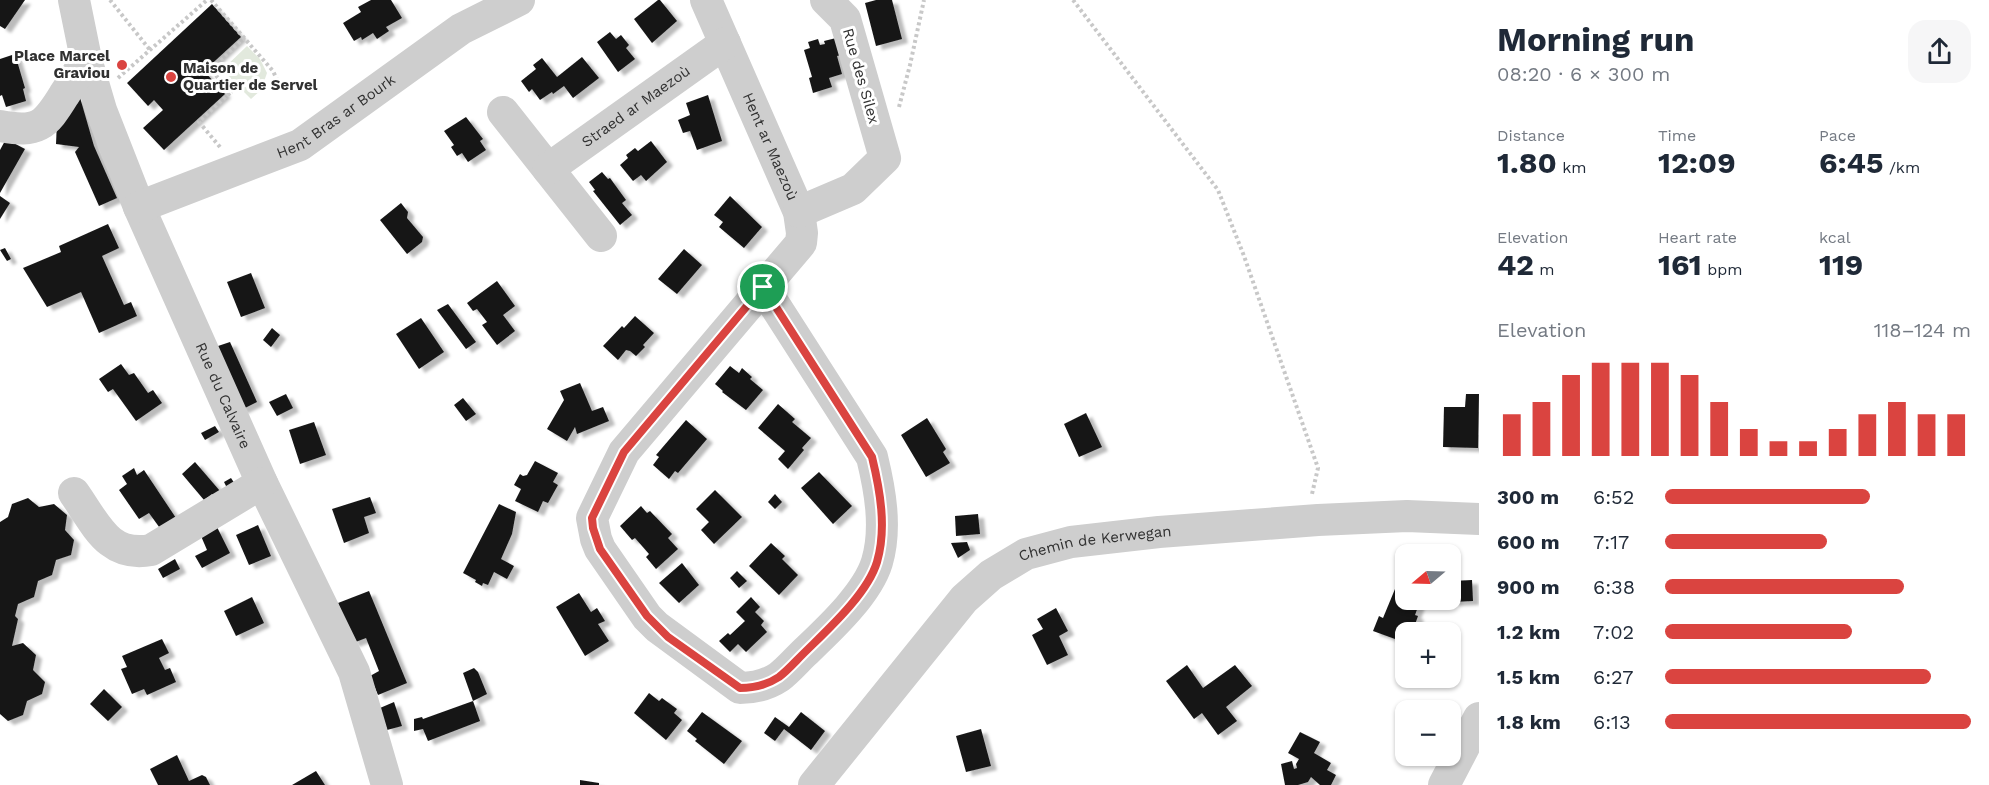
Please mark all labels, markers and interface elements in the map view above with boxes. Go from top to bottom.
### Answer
text: Morning run [1497,20,1694,59]
button: share [1908,20,1971,83]
street label: Rue des Silex [839,26,883,126]
place label: Place Marcel Graviou [14,47,110,82]
marker: Place Marcel Graviou [115,58,129,72]
place label: Maison de Quartier de Servel [183,59,318,94]
street label: Straed ar Maezoù [578,62,694,151]
text: 08:20 · 6 × 300 m [1497,62,1670,86]
marker: Maison de Quartier de Servel [164,70,178,84]
street label: Hent Bras ar Bourk [274,70,399,162]
street label: Hent ar Maezoù [739,90,802,203]
text: Distance [1497,126,1565,145]
text: Time [1658,126,1696,145]
text: Pace [1819,126,1856,145]
text: 1.80 [1497,145,1557,180]
text: 12:09 [1658,145,1736,180]
text: 6:45 [1819,145,1883,180]
text: km [1557,158,1587,177]
text: /km [1883,158,1920,177]
text: Elevation [1497,228,1568,247]
text: Heart rate [1658,228,1737,247]
text: kcal [1819,228,1851,247]
text: 42 [1497,247,1534,282]
text: 161 [1658,247,1702,282]
text: 119 [1819,247,1863,282]
text: m [1534,260,1555,279]
text: bpm [1702,260,1743,279]
pin [737,261,788,312]
icon: arrive [746,270,779,303]
text: Elevation [1497,318,1586,342]
text: 118–124 m [1874,318,1971,342]
street label: Rue du Calvaire [192,340,255,451]
text: 300 m [1497,485,1559,509]
text: 6:52 [1593,485,1634,509]
street label: Chemin de Kerwegan [1015,522,1172,565]
text: 600 m [1497,530,1560,554]
text: 7:17 [1593,530,1629,554]
north arrow [1395,544,1461,610]
map controls [1395,544,1461,766]
text: 900 m [1497,575,1560,599]
text: 6:38 [1593,575,1635,599]
text: 1.2 km [1497,620,1560,644]
text: 7:02 [1593,620,1634,644]
button: + [1395,622,1461,688]
text: 1.5 km [1497,665,1560,689]
text: 6:27 [1593,665,1634,689]
button: − [1395,700,1461,766]
text: 1.8 km [1497,710,1561,734]
text: 6:13 [1593,710,1631,734]

